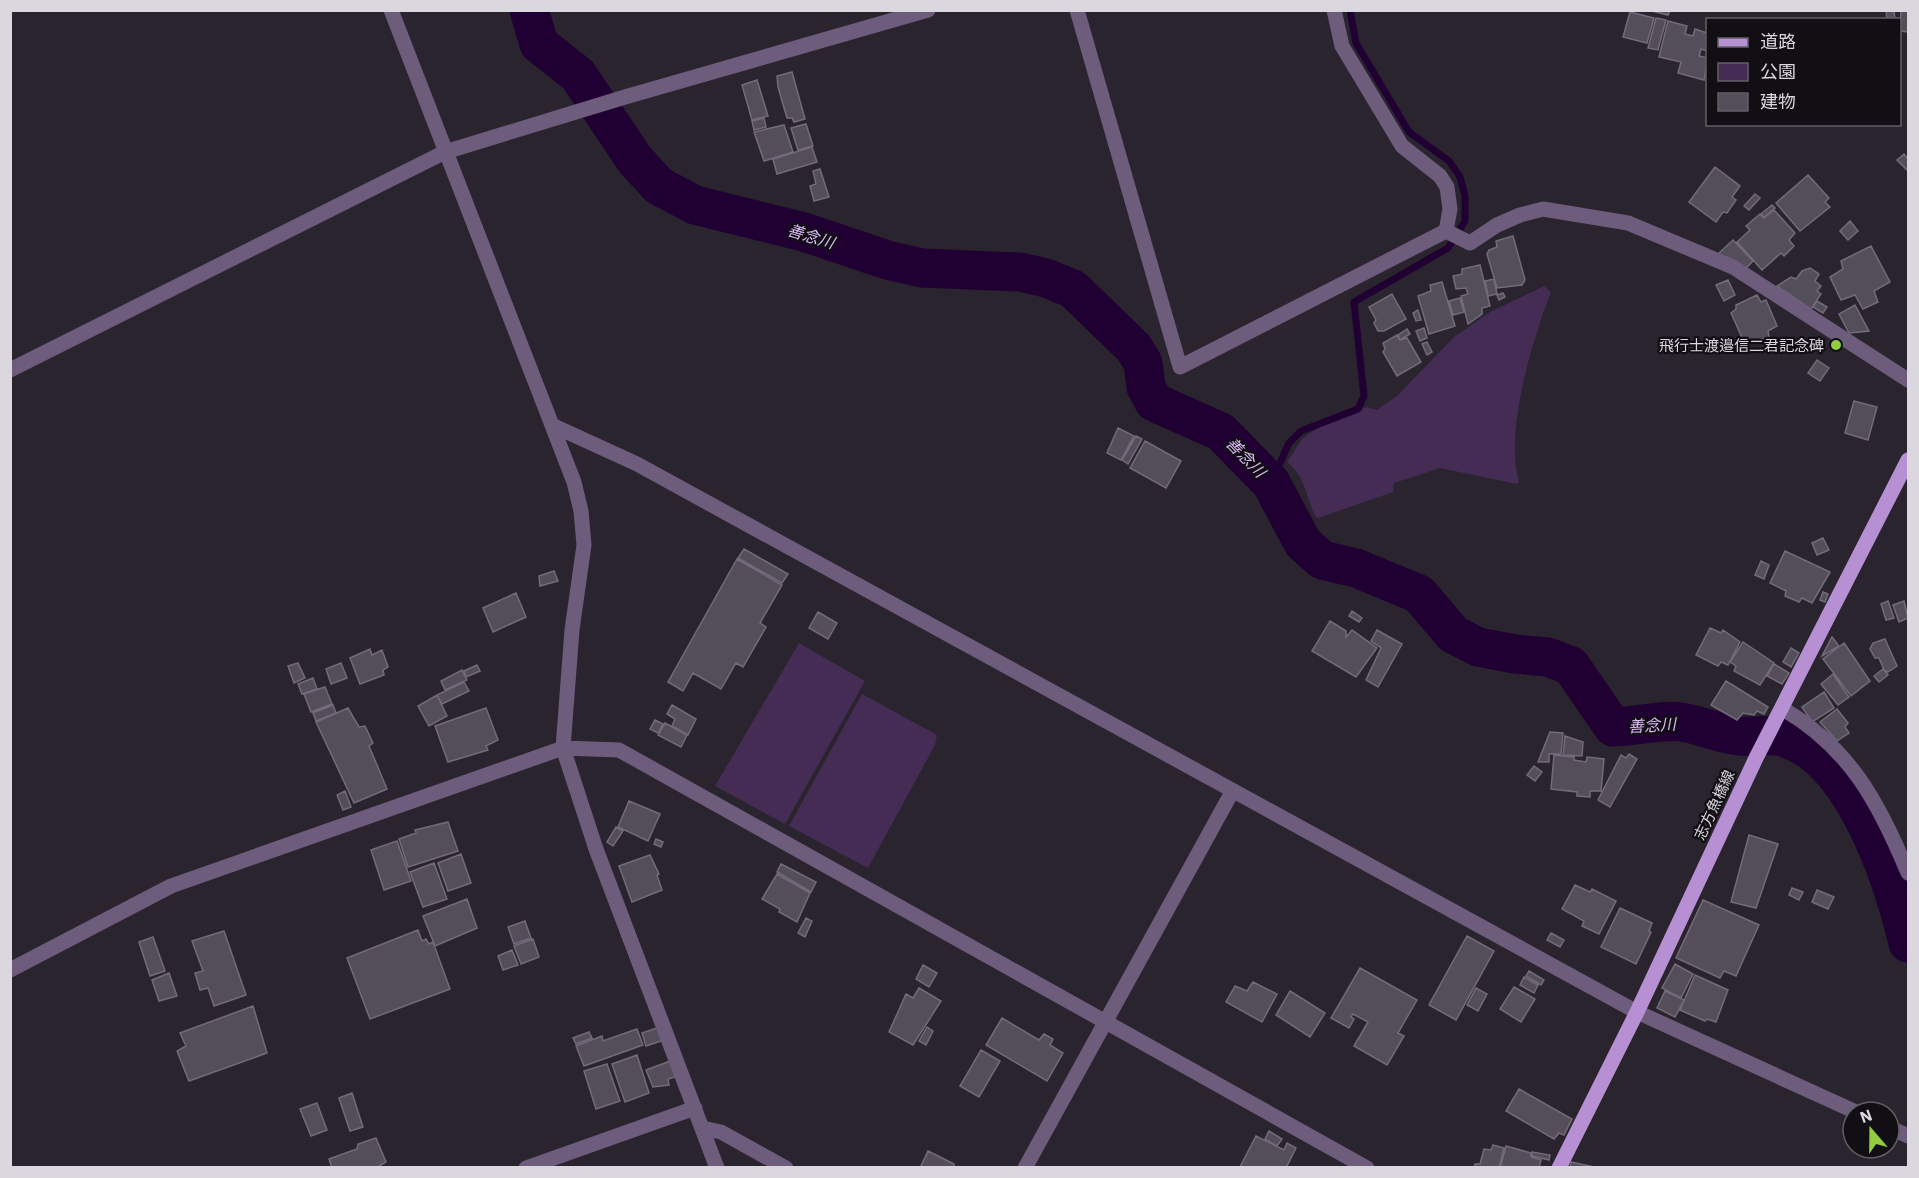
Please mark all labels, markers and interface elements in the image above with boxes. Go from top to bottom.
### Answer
legend [1706,18,1901,126]
text: 道路 [1760,30,1796,53]
text: 公園 [1760,60,1796,83]
text: 建物 [1760,90,1796,113]
water label: 善念川 [785,219,839,253]
place label: 飛行士渡邉信二君記念碑 [1659,336,1824,355]
marker: 飛行士渡邉信二君記念碑 [1829,338,1843,352]
water label: 善念川 [1222,433,1271,483]
water label: 善念川 [1628,714,1678,736]
street label: 志方魚橋線 [1690,767,1738,843]
north arrow [1841,1100,1901,1160]
text: N [1857,1105,1875,1127]

